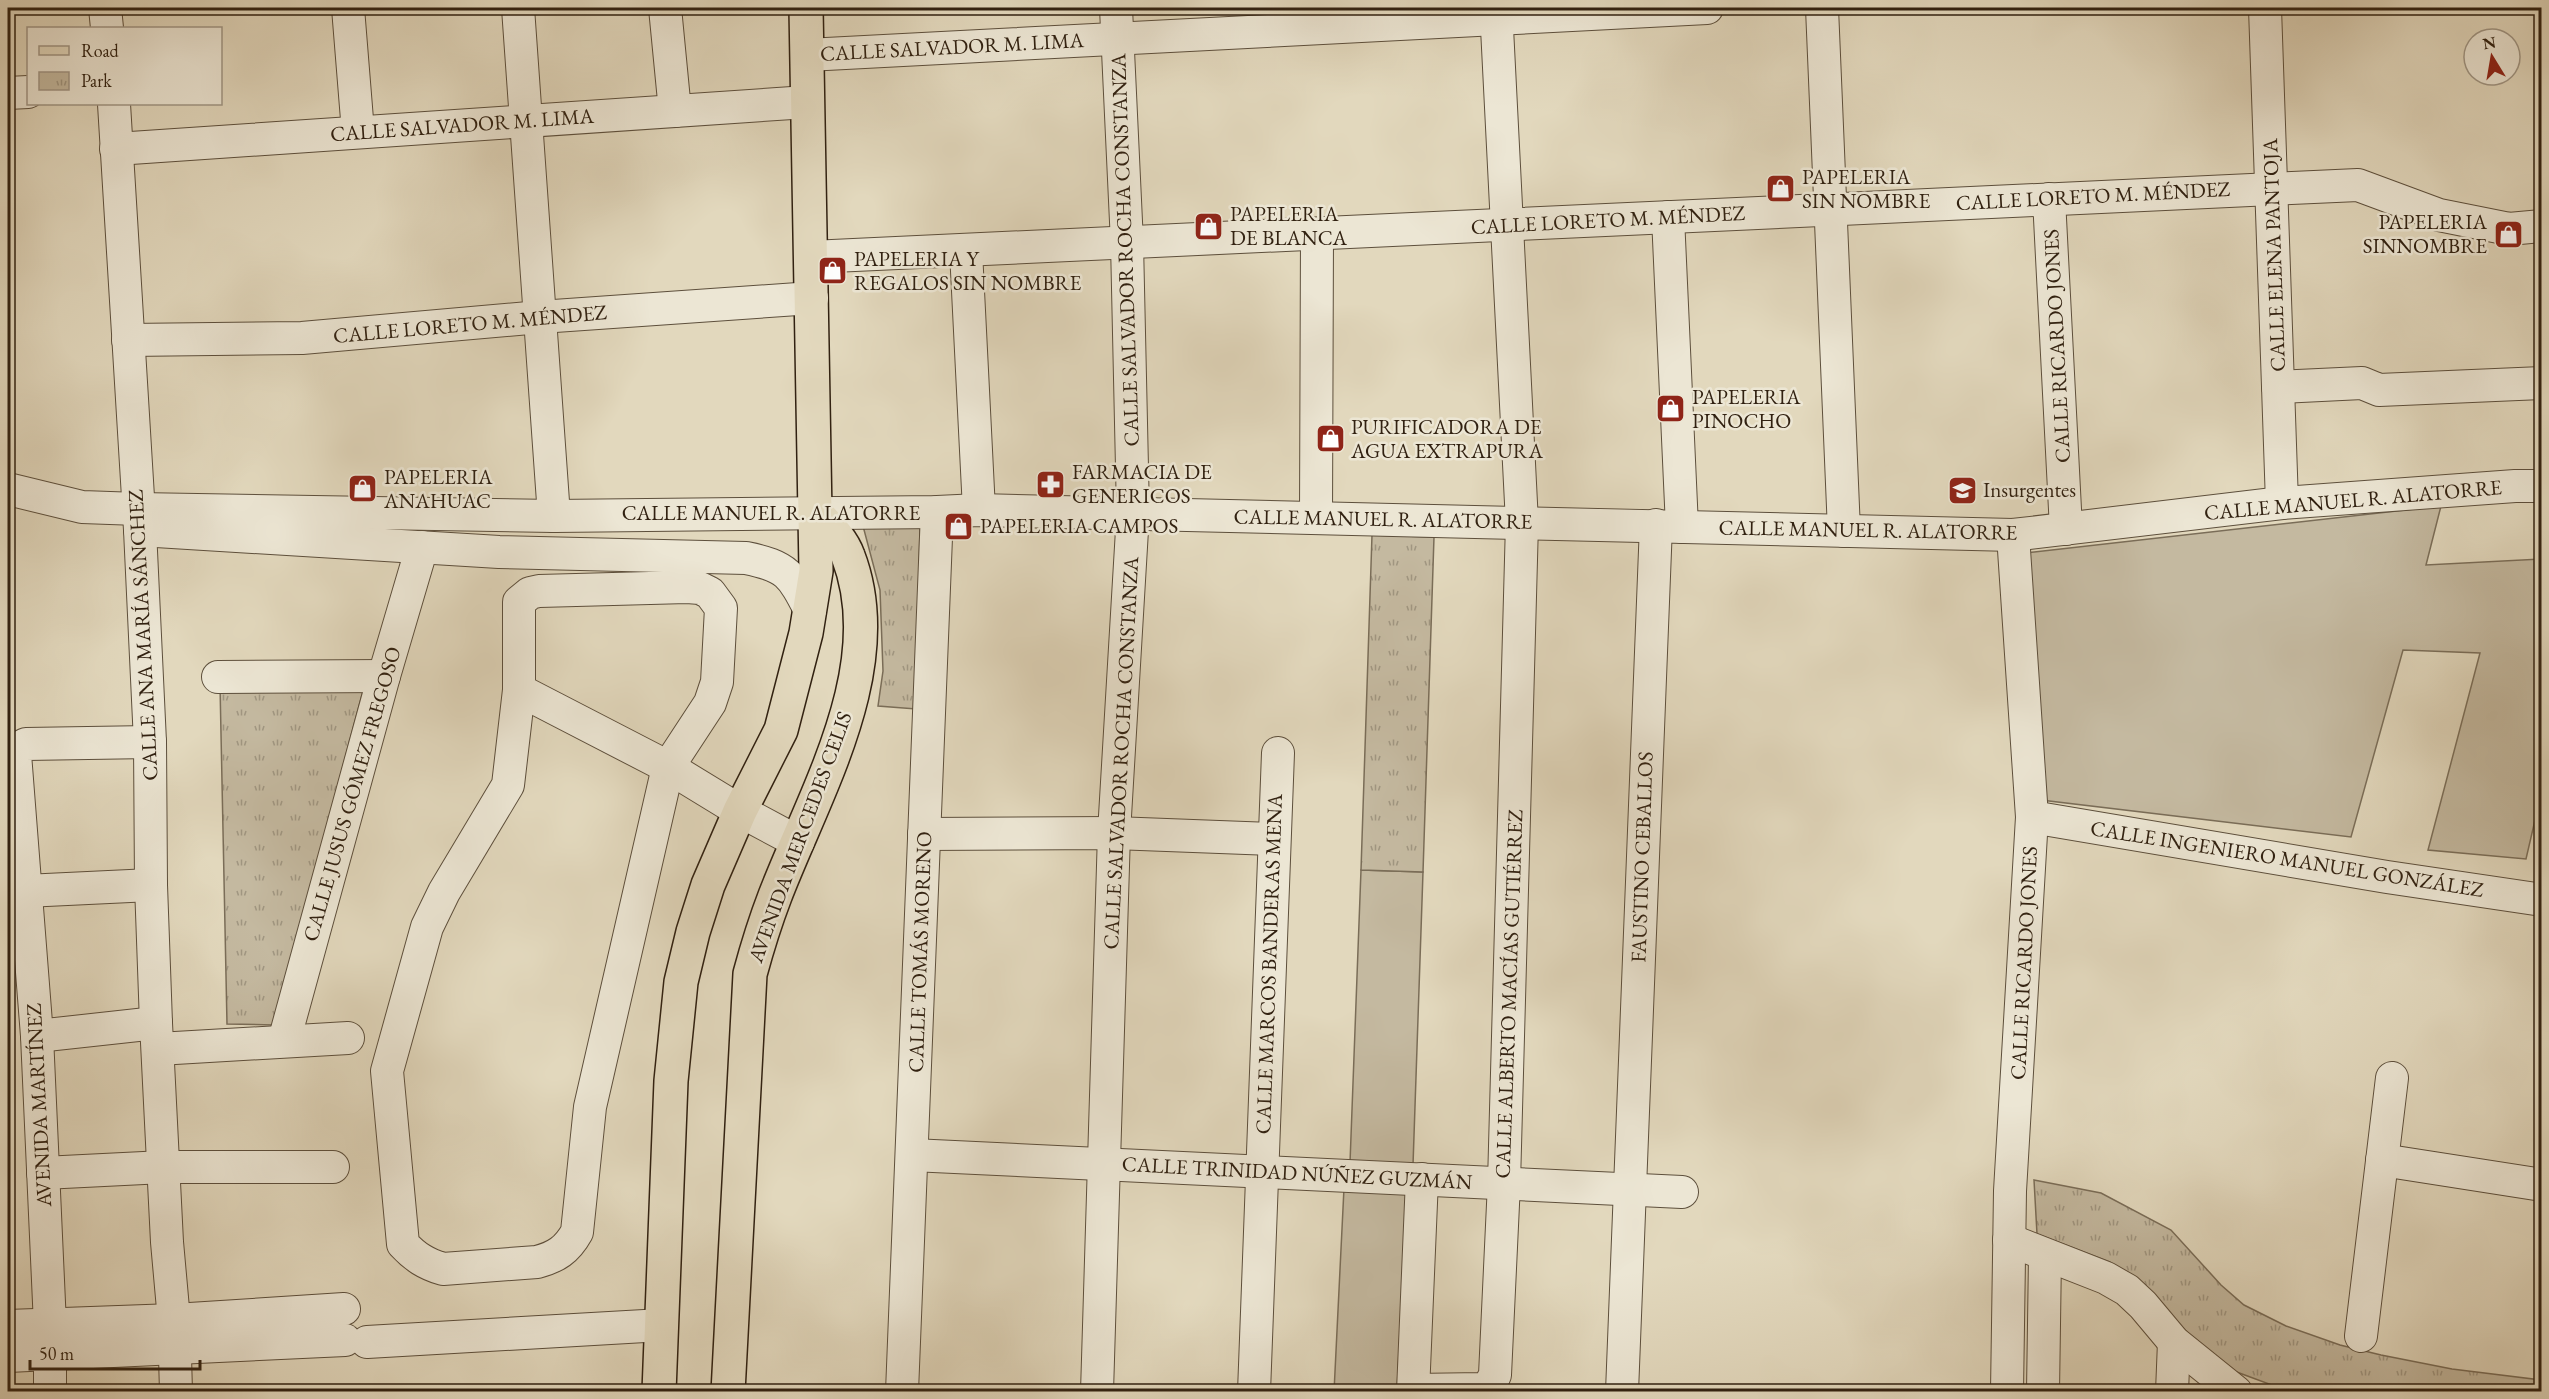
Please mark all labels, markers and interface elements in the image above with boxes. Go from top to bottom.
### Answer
street label: CALLE SALVADOR M. LIMA [819,26,1085,67]
legend [27,27,222,105]
north arrow [2462,27,2522,87]
text: N [2481,31,2498,54]
text: Road [81,39,120,62]
street label: CALLE SALVADOR ROCHA CONSTANZA [1104,53,1145,447]
text: Park [81,69,112,92]
street label: CALLE SALVADOR M. LIMA [329,102,595,147]
street label: CALLE ELENA PANTOJA [2256,137,2291,372]
place label: PAPELERIA SIN NOMBRE [1802,163,1931,214]
shop icon: PAPELERIA SIN NOMBRE [1765,173,1797,205]
street label: CALLE LORETO M. MÉNDEZ [1955,175,2231,216]
street label: CALLE LORETO M. MÉNDEZ [1470,199,1746,240]
place label: PAPELERIA DE BLANCA [1230,200,1348,251]
place label: PAPELERIA SINNOMBRE [2363,208,2487,259]
shop icon: PAPELERIA DE BLANCA [1193,210,1225,242]
shop icon: PAPELERIA SINNOMBRE [2492,218,2524,250]
street label: CALLE RICARDO JONES [2037,228,2076,464]
place label: PAPELERIA Y REGALOS SIN NOMBRE [854,245,1082,296]
shop icon: PAPELERIA Y REGALOS SIN NOMBRE [817,255,849,287]
street label: CALLE LORETO M. MÉNDEZ [332,298,608,349]
place label: PAPELERIA PINOCHO [1692,383,1801,434]
shop icon: PAPELERIA PINOCHO [1655,393,1687,425]
place label: PURIFICADORA DE AGUA EXTRAPURA [1350,413,1543,464]
shop icon: PURIFICADORA DE AGUA EXTRAPURA [1314,423,1346,455]
place label: FARMACIA DE GENERICOS [1072,458,1212,509]
place label: PAPELERIA ANAHUAC [383,463,493,514]
pharmacy icon: FARMACIA DE GENERICOS [1035,468,1067,500]
shop icon: PAPELERIA ANAHUAC [347,473,379,505]
street label: CALLE MANUEL R. ALATORRE [2203,473,2503,526]
school or university icon: Insurgentes [1946,474,1978,506]
place label: Insurgentes [1983,476,2076,503]
street label: CALLE ANA MARÍA SÁNCHEZ [121,488,164,781]
street label: CALLE MANUEL R. ALATORRE [622,499,921,526]
street label: CALLE MANUEL R. ALATORRE [1233,502,1533,535]
shop icon: PAPELERIA CAMPOS [943,510,975,542]
place label: PAPELERIA CAMPOS [980,512,1178,539]
street label: CALLE MANUEL R. ALATORRE [1718,513,2018,546]
street label: CALLE SALVADOR ROCHA CONSTANZA [1097,556,1144,950]
street label: CALLE JUSUS GÓMEZ FREGOSO [296,643,407,944]
street label: AVENIDA MERCEDES CELIS [741,708,858,967]
street label: FAUSTINO CEBALLOS [1624,751,1659,963]
street label: CALLE MARCOS BANDERAS MENA [1249,793,1288,1135]
street label: CALLE ALBERTO MACÍAS GUTIÉRREZ [1489,809,1528,1179]
street label: CALLE INGENIERO MANUEL GONZÁLEZ [2089,814,2486,903]
street label: CALLE TOMÁS MORENO [902,831,937,1073]
street label: CALLE RICARDO JONES [2004,845,2043,1081]
street label: AVENIDA MARTÍNEZ [20,1002,57,1209]
street label: CALLE TRINIDAD NÚÑEZ GUZMÁN [1121,1150,1473,1195]
scale bar [30,1333,200,1371]
text: 50 m [39,1342,74,1365]

